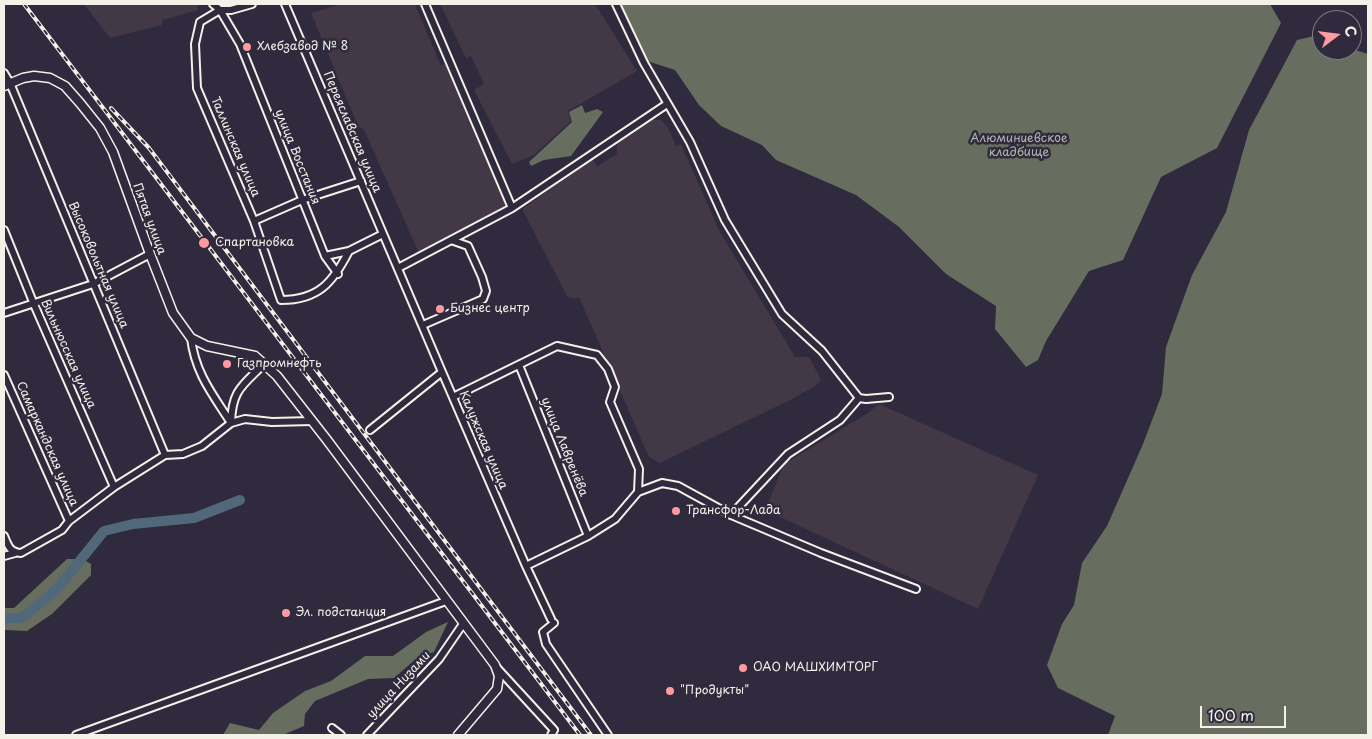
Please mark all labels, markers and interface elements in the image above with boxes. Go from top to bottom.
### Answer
north arrow [1312,10,1362,60]
text: С [1340,23,1363,39]
place label: Хлебзавод № 8 [257,40,348,54]
marker: Хлебзавод № 8 [241,41,253,53]
street label: Переяславская улица [320,69,384,195]
street label: Таллинская улица [207,95,263,199]
street label: улица Восстания [271,107,323,207]
park label: Алюминиевское кладбище [970,132,1068,160]
street label: Пятая улица [129,181,169,257]
street label: Высоковольтная улица [65,200,131,330]
marker: Спартановка [197,236,211,250]
place label: Спартановка [215,236,294,250]
street label: Вильнюсская улица [37,297,99,411]
place label: Бизнес центр [450,302,530,316]
marker: Бизнес центр [434,303,446,315]
place label: Газпромнефть [237,357,321,371]
marker: Газпромнефть [221,358,233,370]
street label: Самаркандская улица [13,379,81,509]
street label: Калужская улица [456,389,510,491]
street label: улица Лавренёва [538,395,590,499]
place label: Трансфор-Лада [686,504,781,518]
marker: Трансфор-Лада [670,505,682,517]
place label: Эл. подстанция [296,606,386,620]
marker: Эл. подстанция [280,607,292,619]
street label: улица Низами [364,648,434,722]
place label: ОАО МАШХИМТОРГ [753,661,878,675]
marker: ОАО МАШХИМТОРГ [737,662,749,674]
place label: "Продукты" [680,684,749,698]
marker: "Продукты" [664,685,676,697]
scale bar [1202,696,1288,728]
text: 100 m [1208,703,1254,726]

